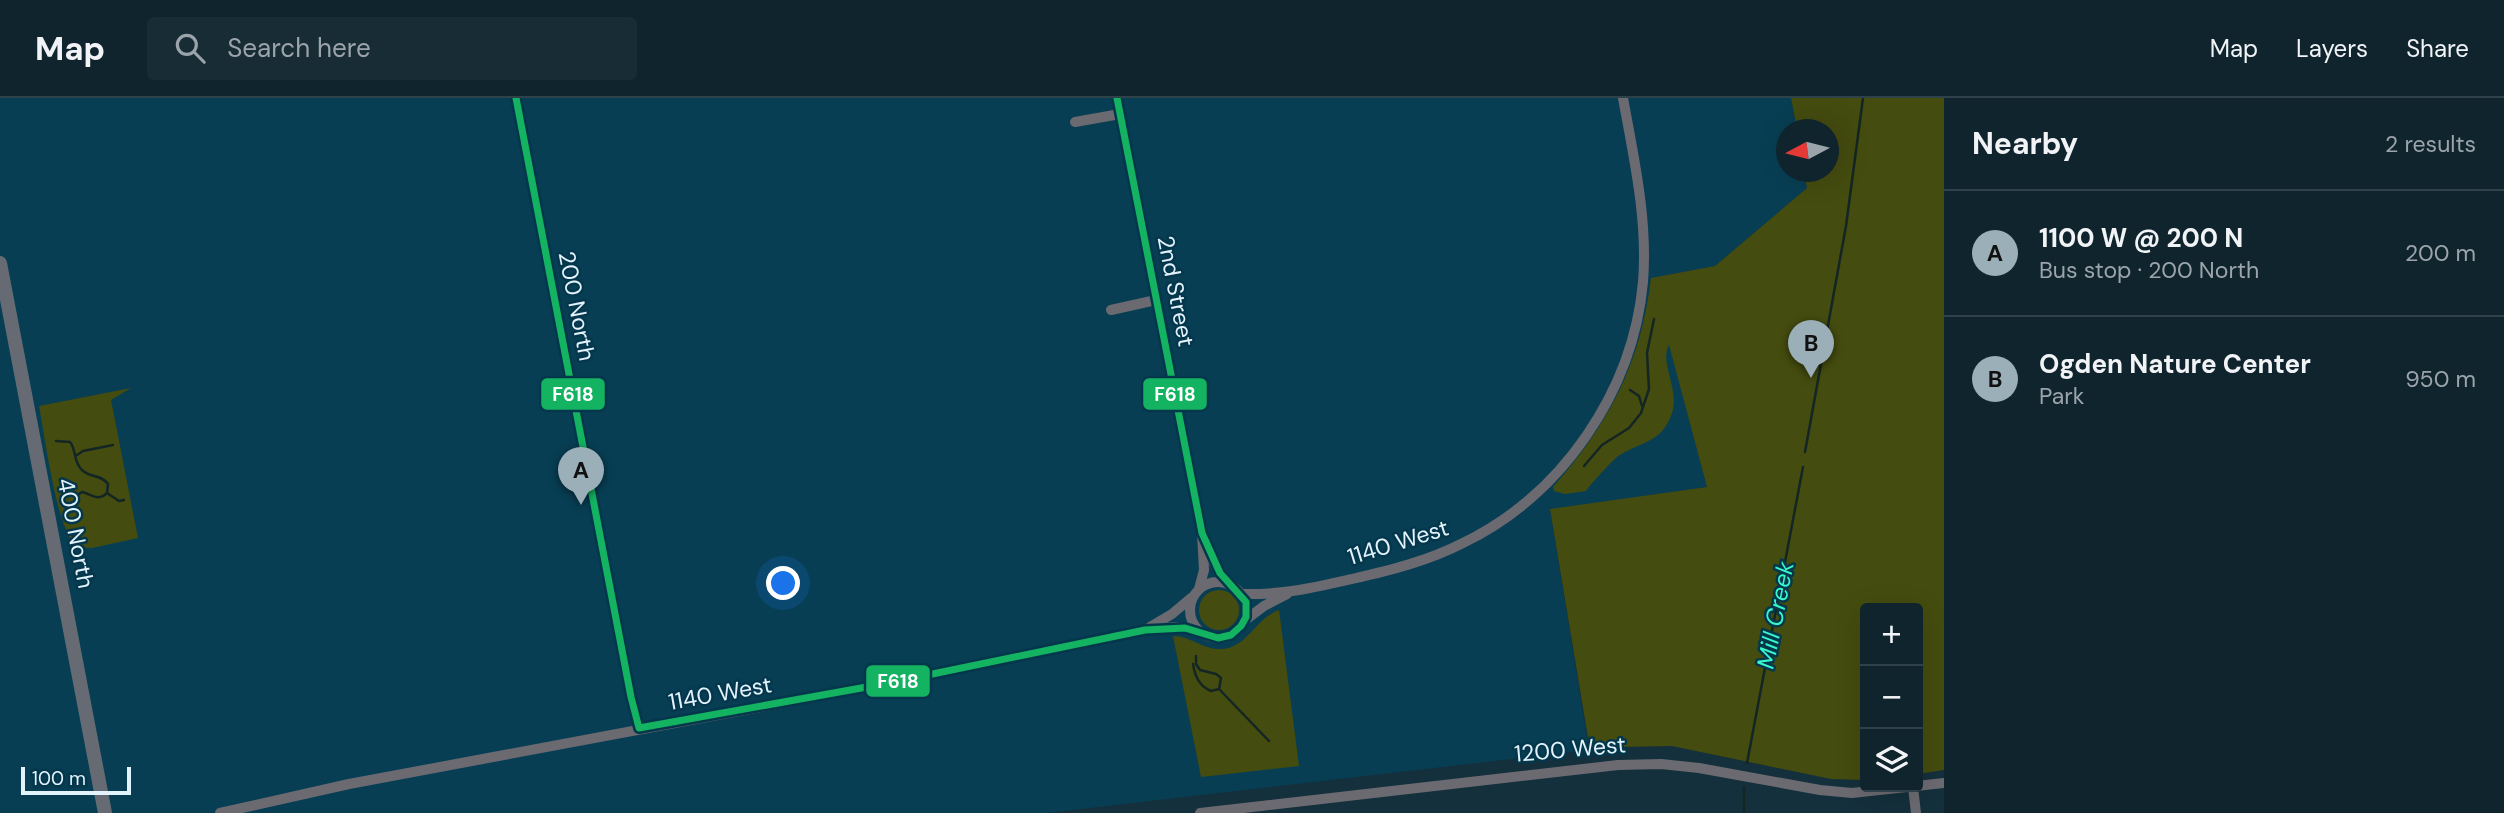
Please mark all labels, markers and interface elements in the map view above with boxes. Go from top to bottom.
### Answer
search box [147,17,637,80]
text: Map [35,27,105,70]
icon: search [171,29,209,67]
text: Search here [227,31,371,65]
text: Map [2210,33,2258,64]
text: Layers [2296,33,2368,64]
text: Share [2406,33,2469,64]
north arrow [1776,119,1839,182]
text: Nearby [1972,124,2078,163]
text: 2 results [2385,129,2476,159]
text: 1100 W @ 200 N [2039,221,2243,255]
street label: 2nd Street [1151,233,1201,349]
text: A [1987,238,2003,268]
text: 200 m [2405,238,2476,268]
street label: 200 North [552,249,602,363]
text: Bus stop · 200 North [2039,255,2259,285]
pin: B [1788,320,1834,378]
text: Ogden Nature Center [2039,347,2311,381]
text: B [1988,364,2002,394]
text: 950 m [2405,364,2476,394]
line badge: F618 [540,377,606,411]
line badge: F618 [1142,377,1208,411]
text: Park [2039,381,2084,411]
text: F618 [552,382,594,407]
text: F618 [1154,382,1196,407]
pin: A [558,447,604,505]
street label: 400 North [51,475,101,591]
street label: 1140 West [1344,512,1452,572]
water label: Mill Creek [1749,558,1801,671]
your location [766,566,800,600]
map controls [1860,603,1923,792]
button: + [1860,603,1923,666]
line badge: F618 [865,664,931,698]
button: − [1860,666,1923,729]
street label: 1140 West [666,669,774,717]
text: F618 [877,669,919,694]
street label: 1200 West [1513,729,1627,769]
button: layers [1860,729,1923,792]
scale bar [21,764,131,796]
text: 100 m [32,766,86,791]

